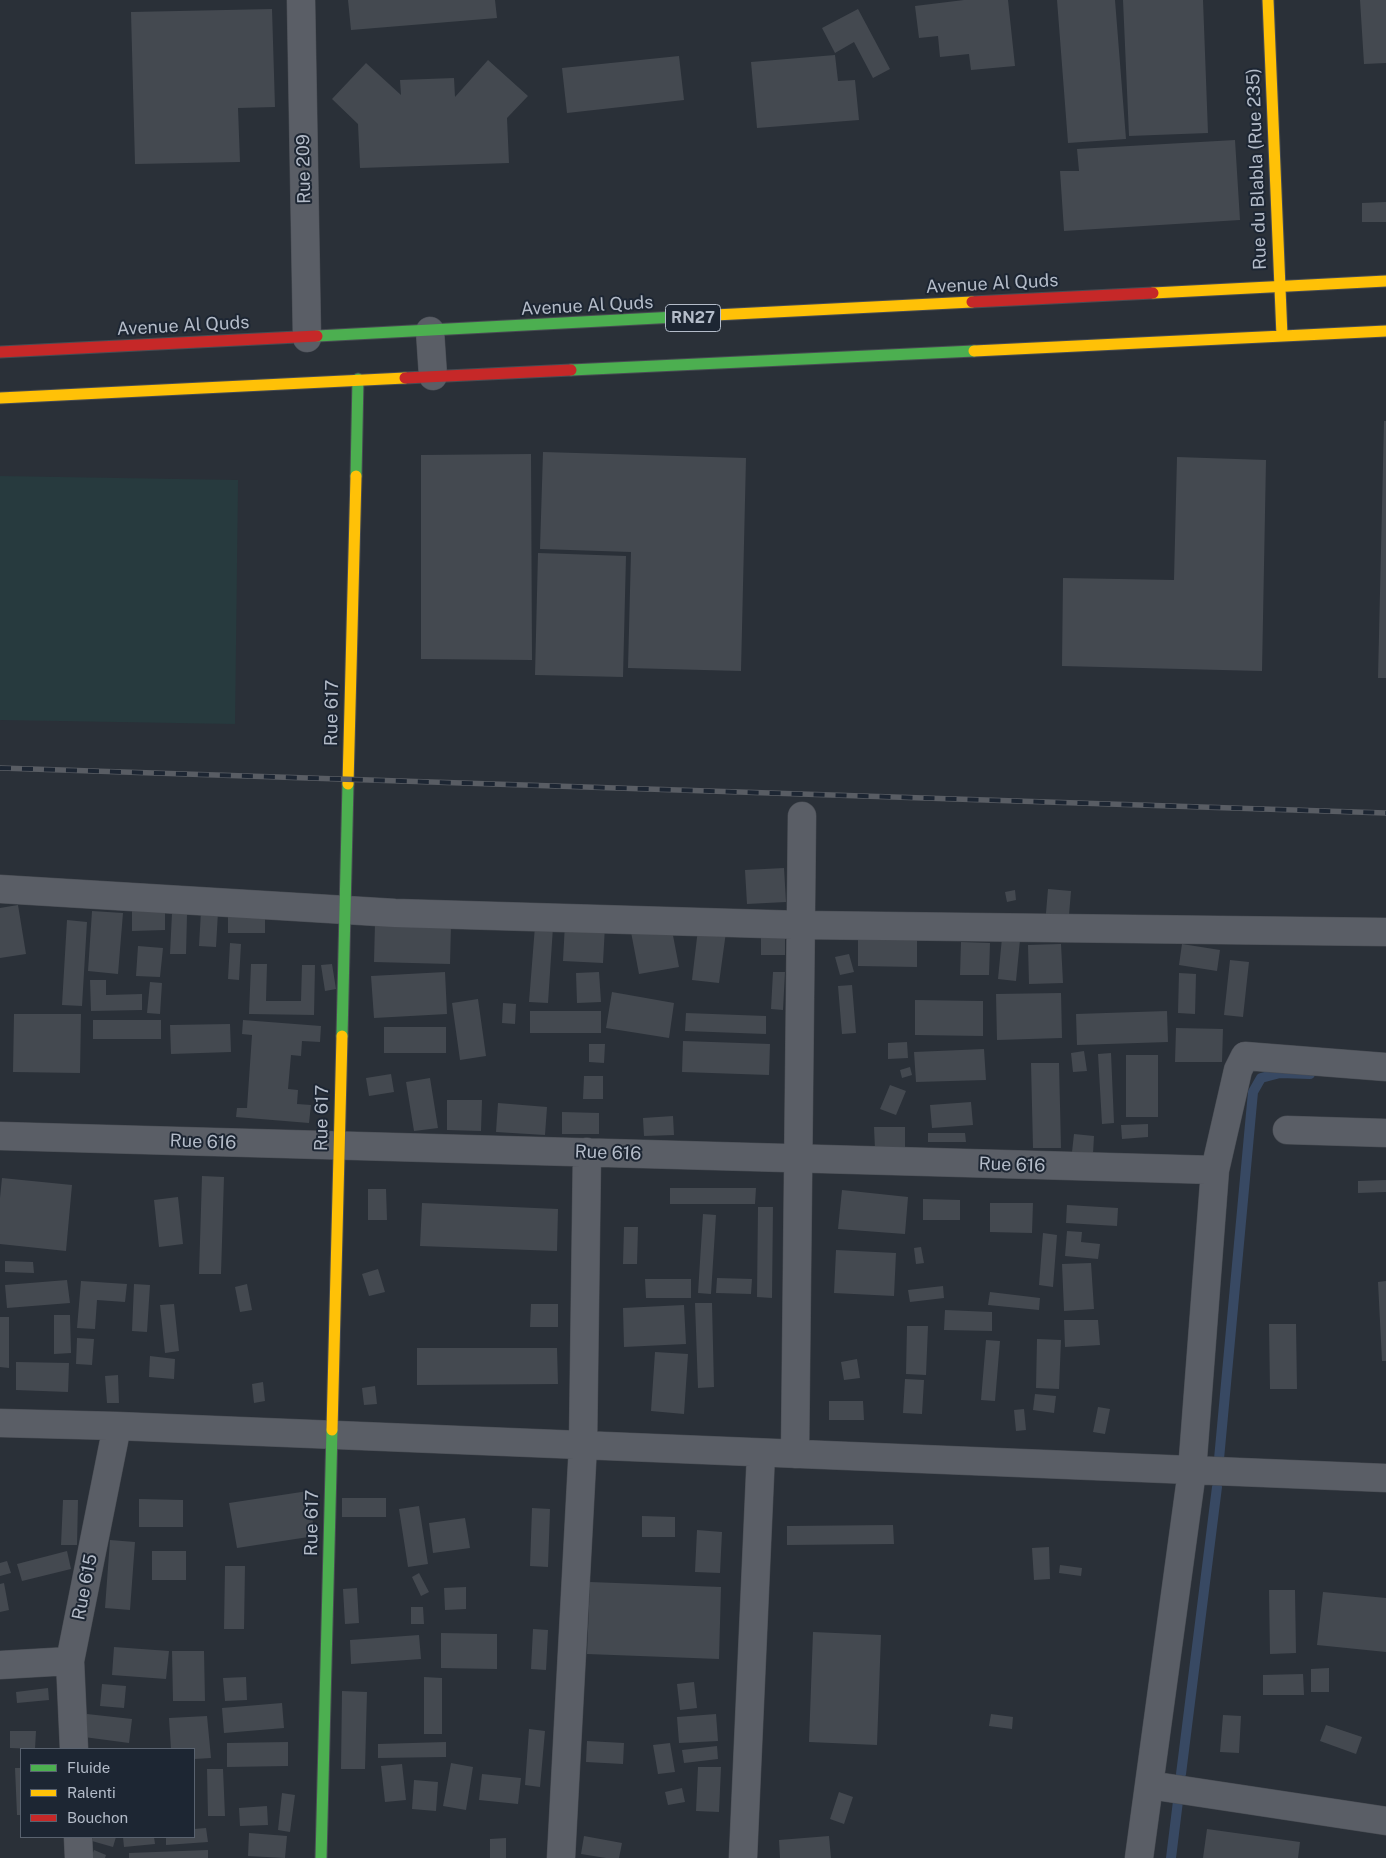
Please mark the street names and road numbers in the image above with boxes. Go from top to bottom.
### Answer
street label: Rue du Blabla (Rue 235) [1243,68,1271,270]
street label: Rue 209 [293,134,315,204]
street label: Avenue Al Quds [925,270,1059,298]
street label: Avenue Al Quds [520,292,654,320]
road number: RN27 [666,304,720,332]
street label: Avenue Al Quds [116,312,250,340]
street label: Rue 617 [321,680,343,746]
street label: Rue 617 [311,1085,333,1151]
street label: Rue 616 [169,1130,237,1154]
street label: Rue 616 [574,1141,642,1165]
street label: Rue 616 [978,1153,1046,1177]
street label: Rue 617 [301,1490,323,1556]
street label: Rue 615 [68,1552,102,1622]

